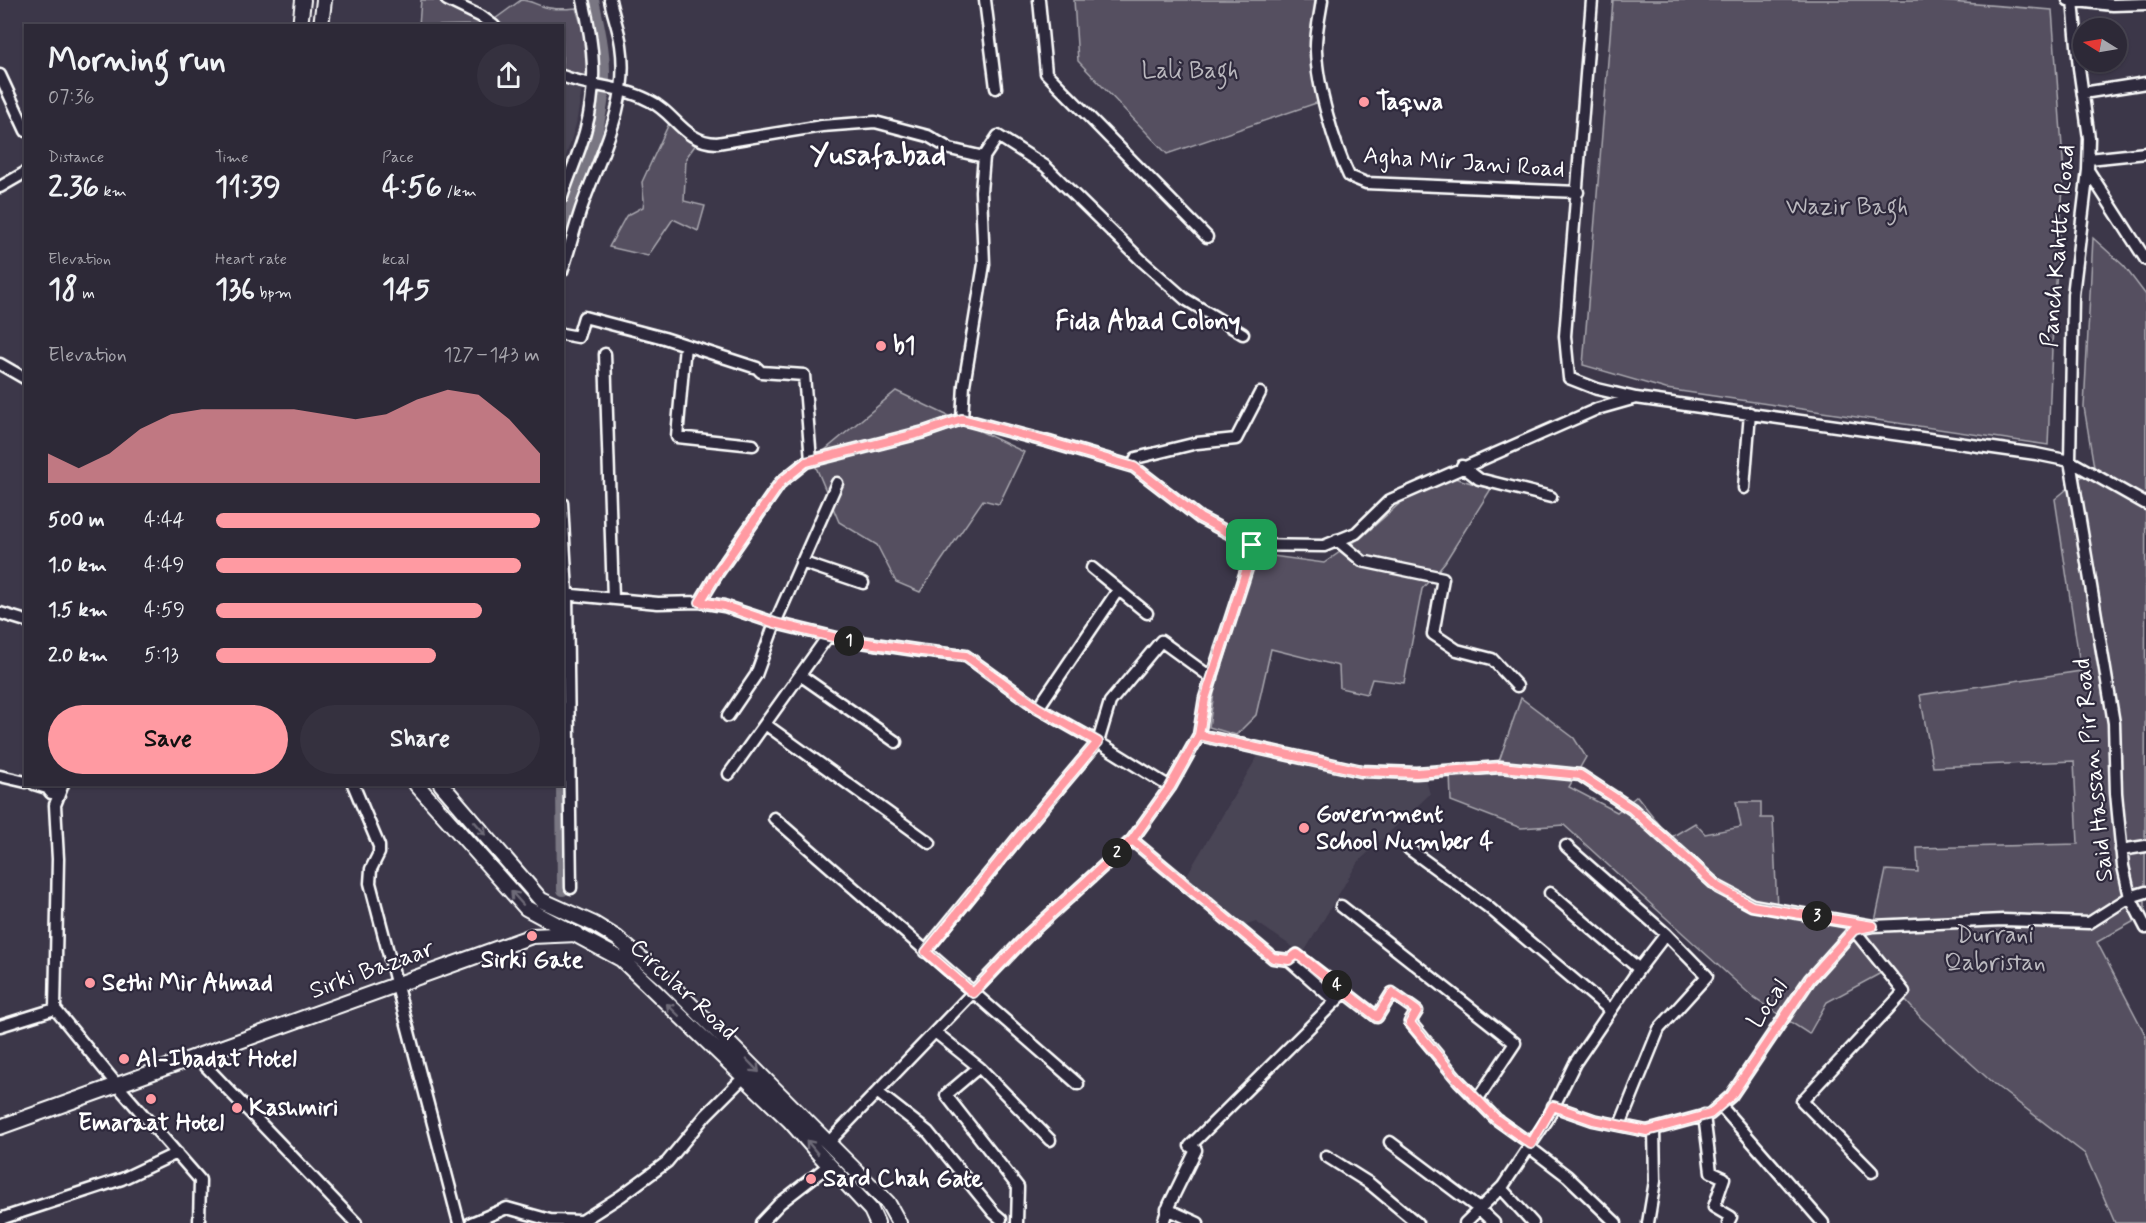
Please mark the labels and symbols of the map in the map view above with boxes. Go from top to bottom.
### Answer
north arrow [2073,18,2127,72]
park label: Lali Bagh [1141,56,1239,90]
place label: Taqwa [1376,87,1444,118]
marker: Taqwa [1357,95,1371,109]
district label: Yusafabad [810,136,946,175]
street label: Agha Mir Jani Road [1362,140,1566,186]
street label: Panch Kahtta Road [2035,143,2083,349]
park label: Wazir Bagh [1786,192,1908,226]
district label: Fida Abad Colony [1055,305,1241,339]
place label: b1 [893,331,916,362]
marker: b1 [874,339,888,353]
pin [1226,519,1277,570]
pin: 1 [834,626,864,656]
street label: Said Hassan Pir Road [2067,657,2121,883]
place label: Government School Number 4 [1316,799,1493,858]
one-way arrow [473,821,487,836]
marker: Government School Number 4 [1297,821,1311,835]
pin: 2 [1102,838,1132,868]
one-way arrow [510,891,524,906]
pin: 3 [1802,901,1832,931]
park label: Durrani Qabristan [1944,920,2046,979]
marker: Sirki Gate [525,929,539,943]
street label: Circular Road [623,932,743,1048]
street label: Sirki Bazaar [305,933,439,1007]
place label: Sirki Gate [481,945,584,976]
place label: Sethi Mir Ahmad [102,968,273,999]
pin: 4 [1322,970,1352,1000]
street label: Local [1740,974,1796,1034]
marker: Sethi Mir Ahmad [83,976,97,990]
one-way arrow [666,1003,681,1018]
place label: Al-Ibadat Hotel [136,1044,297,1075]
marker: Al-Ibadat Hotel [117,1052,131,1066]
one-way arrow [745,1058,760,1073]
marker: Emaraat Hotel [144,1092,158,1106]
place label: Kashmiri [249,1093,338,1124]
marker: Kashmiri [230,1101,244,1115]
place label: Emaraat Hotel [78,1108,224,1139]
one-way arrow [805,1140,819,1155]
place label: Sard Chah Gate [823,1164,983,1195]
marker: Sard Chah Gate [804,1172,818,1186]

